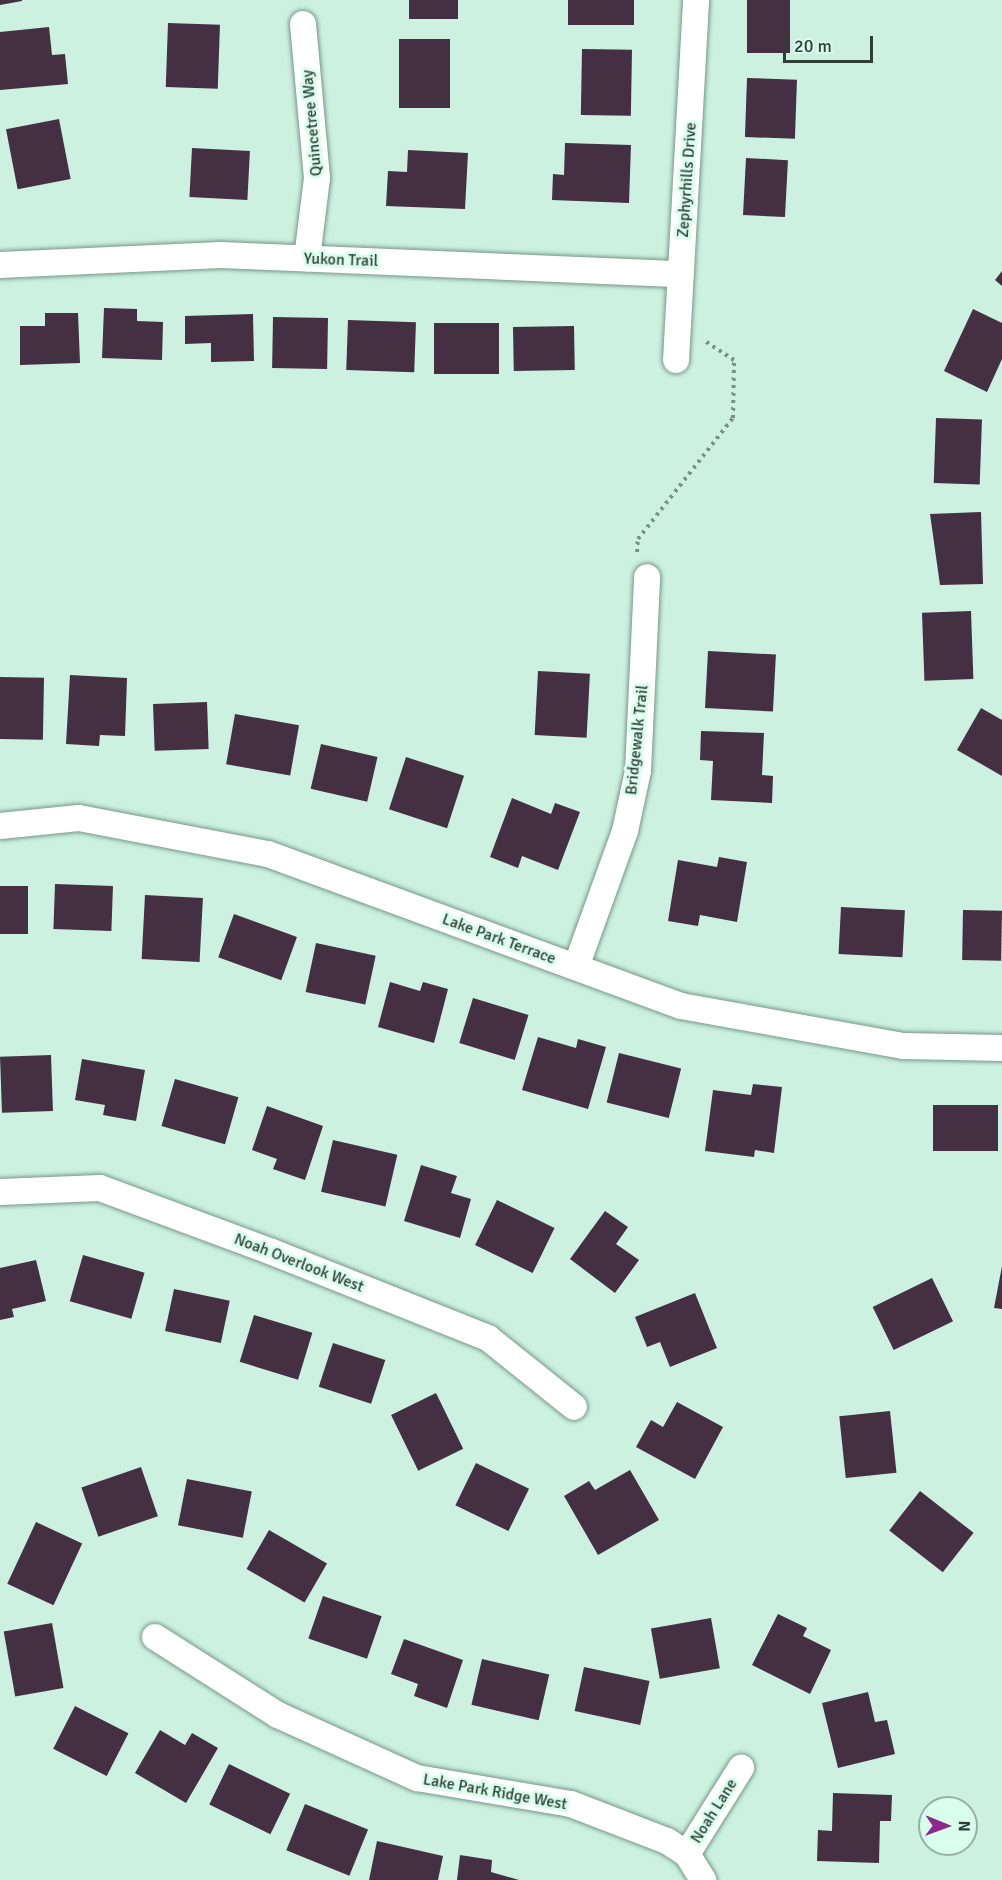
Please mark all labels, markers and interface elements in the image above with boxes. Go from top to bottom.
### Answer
scale bar [786,24,876,62]
text: 20 m [794,35,832,57]
street label: Quincetree Way [298,69,326,177]
street label: Zephyrhills Drive [673,122,701,238]
street label: Yukon Trail [303,249,379,271]
street label: Bridgewalk Trail [622,684,652,796]
street label: Lake Park Terrace [440,910,558,968]
street label: Noah Overlook West [231,1229,367,1297]
street label: Lake Park Ridge West [422,1770,568,1814]
street label: Noah Lane [687,1775,741,1847]
north arrow [918,1796,978,1856]
text: N [954,1821,974,1832]

